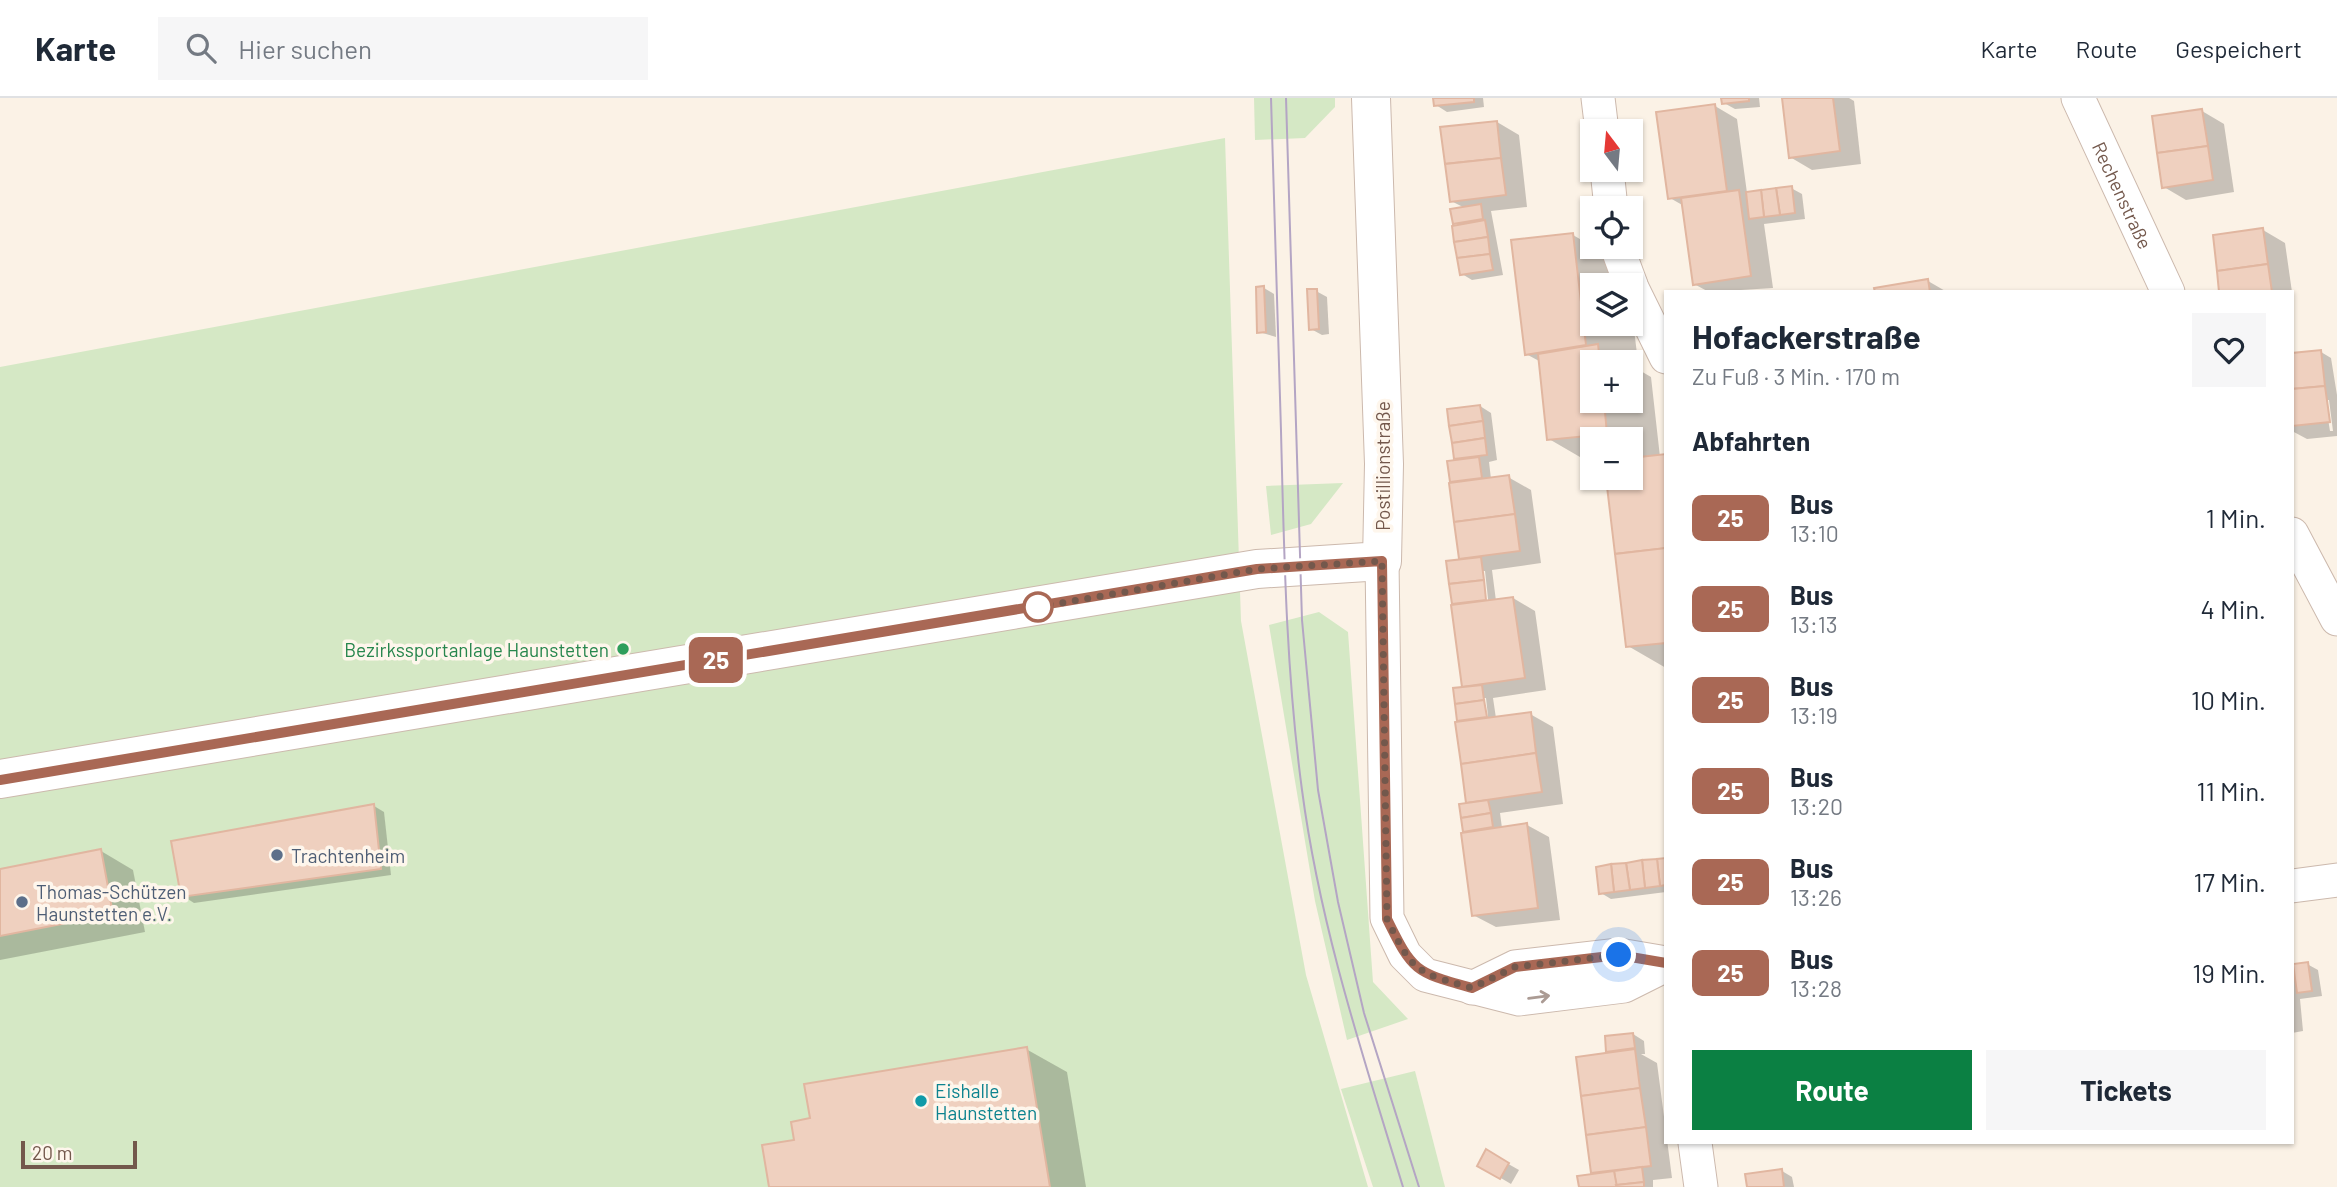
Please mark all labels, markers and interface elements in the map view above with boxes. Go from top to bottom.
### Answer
search box [158,17,648,80]
text: Karte [35,28,116,68]
icon: search [182,29,220,67]
text: Hier suchen [238,33,372,64]
text: Karte [1980,34,2038,63]
text: Route [2076,34,2137,63]
text: Gespeichert [2175,34,2302,63]
north arrow [1580,119,1643,182]
map controls [1580,119,1643,490]
street label: Rechenstraße [2088,138,2158,252]
button: locate [1580,196,1643,259]
button: layers [1580,273,1643,336]
button: heart [2192,313,2266,387]
text: Hofackerstraße [1692,316,1921,356]
button: + [1580,350,1643,413]
text: Zu Fuß · 3 Min. · 170 m [1692,362,1900,390]
street label: Postillionstraße [1371,401,1394,531]
text: Abfahrten [1692,425,1810,456]
button: − [1580,427,1643,490]
text: Bus [1790,488,1833,519]
text: 1 Min. [2206,502,2266,533]
text: 25 [1717,503,1744,532]
text: 13:10 [1790,519,1839,547]
text: Bus [1790,579,1833,610]
unlabelled marker [1023,592,1053,622]
text: 4 Min. [2201,593,2266,624]
text: 25 [1717,594,1744,623]
text: 13:13 [1790,610,1838,638]
line badge: 25 [684,637,748,683]
place label: Bezirkssportanlage Haunstetten [344,638,609,661]
marker: Bezirkssportanlage Haunstetten [615,641,631,657]
text: 25 [703,645,729,674]
text: Bus [1790,670,1833,701]
text: 10 Min. [2191,684,2266,715]
text: 25 [1717,685,1744,714]
text: 13:19 [1790,701,1838,729]
text: Bus [1790,761,1833,792]
text: 11 Min. [2197,775,2266,806]
text: 25 [1717,776,1744,805]
text: 13:20 [1790,792,1843,820]
place label: Trachtenheim [291,844,405,867]
marker: Trachtenheim [269,847,285,863]
text: Bus [1790,852,1833,883]
text: 17 Min. [2193,866,2266,897]
text: 25 [1717,867,1744,896]
place label: Thomas-Schützen Haunstetten e.V. [36,880,187,925]
text: 13:26 [1790,883,1842,911]
marker: Thomas-Schützen Haunstetten e.V. [14,894,30,910]
your location [1601,937,1636,972]
text: Bus [1790,943,1833,974]
text: 19 Min. [2192,957,2266,988]
text: 25 [1717,958,1744,987]
text: 13:28 [1790,974,1842,1002]
one-way arrow [1527,990,1549,1003]
button: Route [1692,1050,1972,1130]
button: Tickets [1986,1050,2266,1130]
place label: Eishalle Haunstetten [935,1079,1037,1124]
marker: Eishalle Haunstetten [913,1093,929,1109]
scale bar [21,1138,136,1170]
text: 20 m [32,1141,72,1164]

